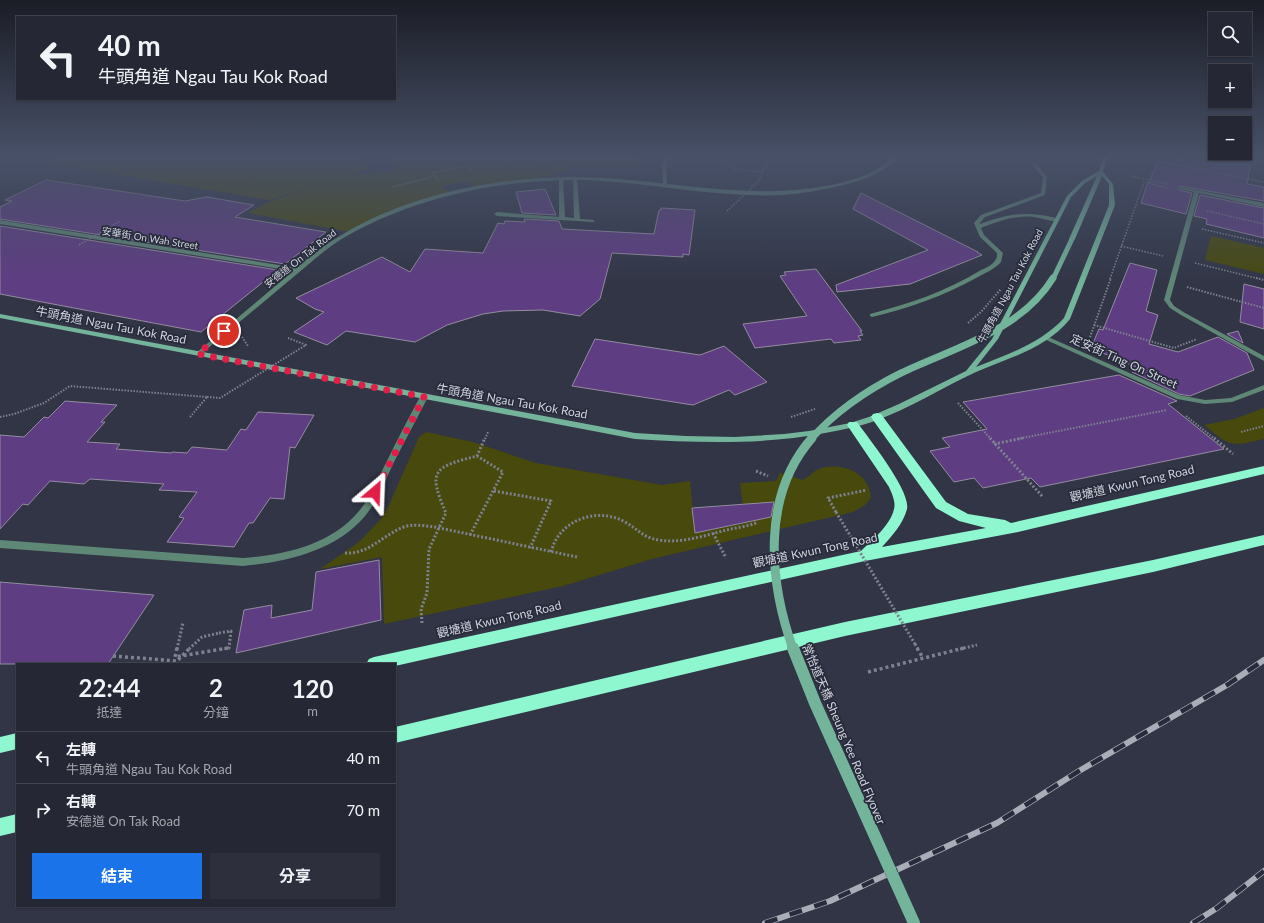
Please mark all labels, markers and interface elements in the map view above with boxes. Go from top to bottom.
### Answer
map controls [1208,12,1252,160]
button: search [1208,12,1252,56]
text: 40 m [98,28,161,62]
icon: left [32,32,84,84]
button: + [1208,64,1252,108]
text: 牛頭角道 Ngau Tau Kok Road [98,65,328,87]
button: − [1208,116,1252,160]
street label: 安華街 On Wah Street [101,224,200,252]
street label: 安德道 On Tak Road [262,226,338,290]
street label: 牛頭角道 Ngau Tau Kok Road [975,227,1045,345]
street label: 牛頭角道 Ngau Tau Kok Road [34,303,188,347]
pin [207,314,241,348]
icon: arrive [213,320,235,342]
street label: 定安街 Ting On Street [1068,331,1181,392]
street label: 牛頭角道 Ngau Tau Kok Road [435,380,589,422]
street label: 觀塘道 Kwun Tong Road [1068,461,1196,505]
position arrow [354,471,396,513]
street label: 觀塘道 Kwun Tong Road [751,529,879,571]
street label: 觀塘道 Kwun Tong Road [435,597,563,641]
street label: 常怡道天橋 Sheung Yee Road Flyover [799,641,889,827]
text: 22:44 [79,673,140,702]
text: 2 [209,673,223,702]
text: 120 [292,674,333,703]
text: m [307,703,318,719]
text: 抵達 [97,704,123,720]
text: 分鐘 [203,704,229,720]
text: 左轉 [66,740,96,758]
icon: left [32,747,54,769]
text: 40 m [346,749,380,767]
text: 牛頭角道 Ngau Tau Kok Road [66,761,232,777]
text: 右轉 [66,792,96,810]
icon: right [32,799,54,821]
text: 70 m [346,801,380,819]
text: 安德道 On Tak Road [66,813,180,829]
button: 結束 [32,853,202,899]
button: 分享 [210,853,380,899]

